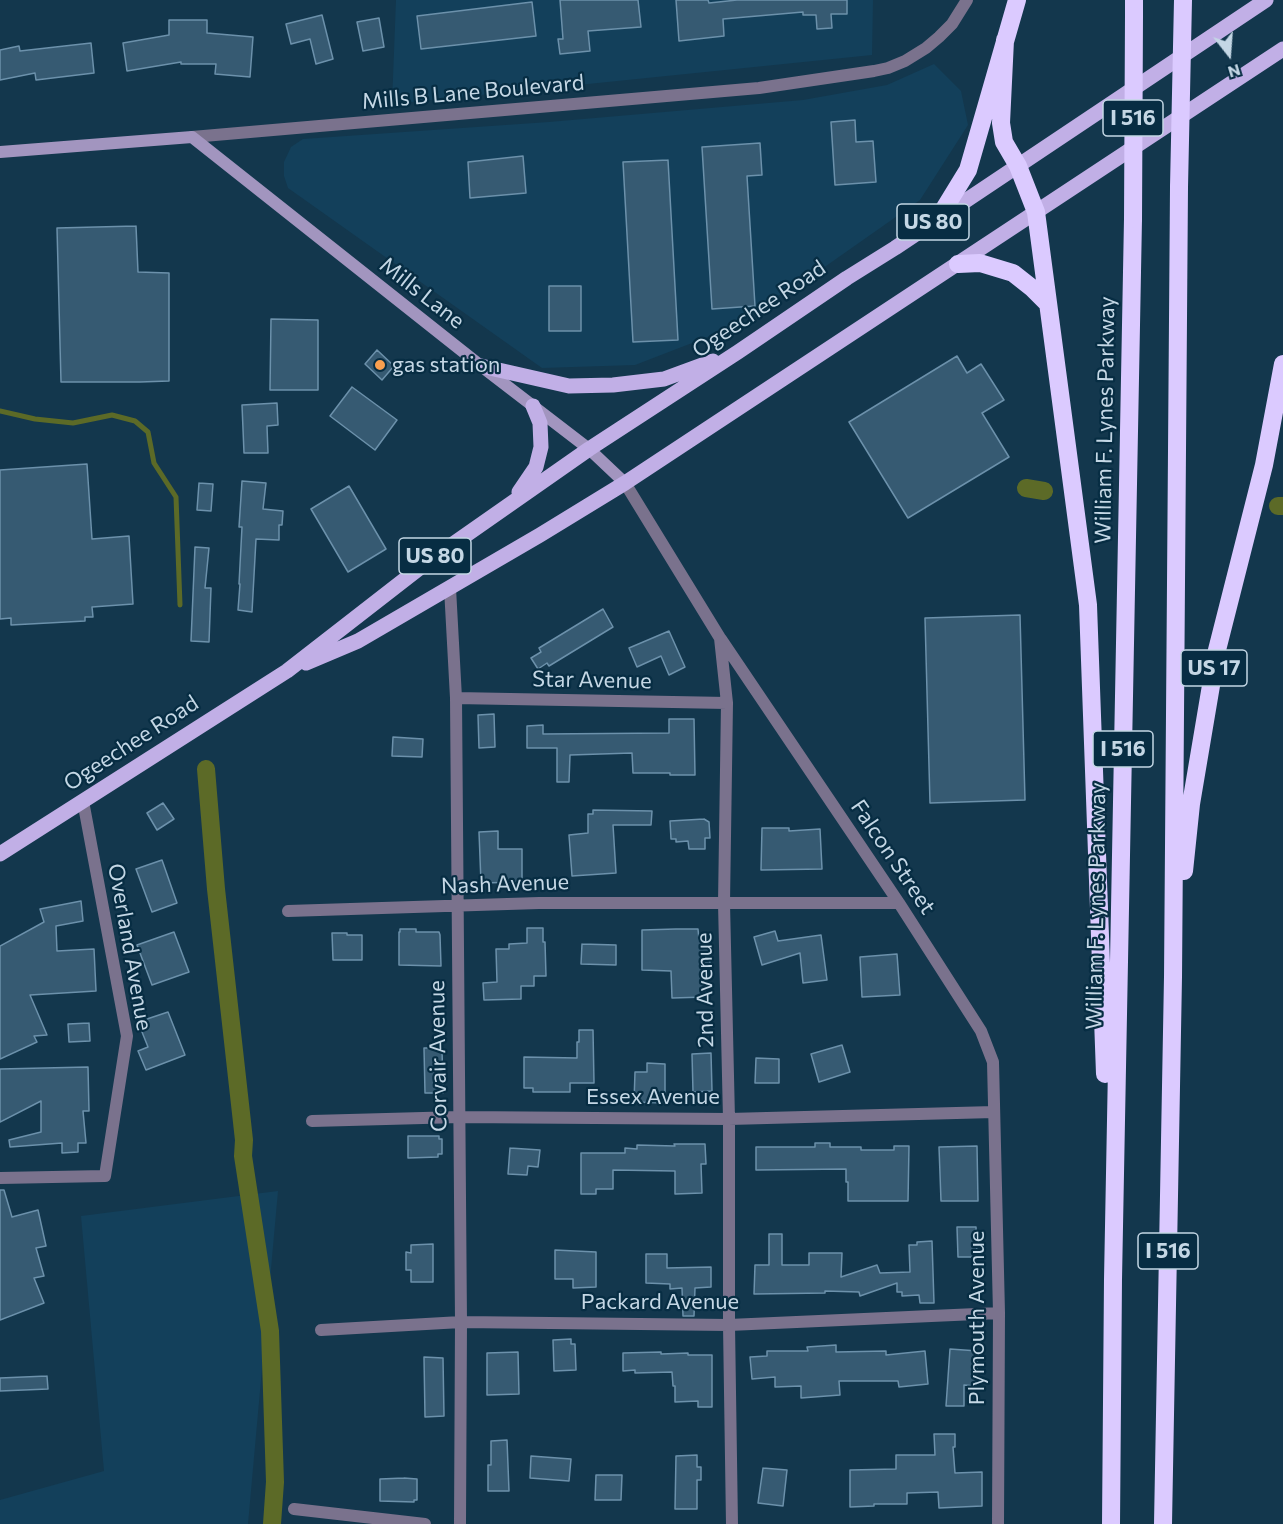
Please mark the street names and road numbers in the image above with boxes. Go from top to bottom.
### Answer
street label: Mills B Lane Boulevard [361,69,585,115]
road number: I 516 [1103,100,1163,136]
road number: US 80 [897,204,969,240]
street label: Mills Lane [374,252,470,334]
street label: Ogeechee Road [687,255,831,363]
street label: William F. Lynes Parkway [1090,296,1120,544]
road number: US 80 [399,538,471,574]
road number: US 17 [1181,650,1247,686]
street label: Star Avenue [532,666,652,694]
street label: Ogeechee Road [59,690,203,796]
road number: I 516 [1093,731,1153,767]
street label: William F. Lynes Parkway [1081,782,1111,1030]
street label: Falcon Street [845,795,941,919]
street label: Overland Avenue [102,861,158,1033]
street label: Nash Avenue [440,869,570,899]
street label: 2nd Avenue [691,932,719,1048]
street label: Corvair Avenue [423,980,453,1132]
street label: Essex Avenue [586,1084,720,1110]
street label: Plymouth Avenue [964,1231,990,1405]
road number: I 516 [1138,1233,1198,1269]
street label: Packard Avenue [581,1289,739,1315]

